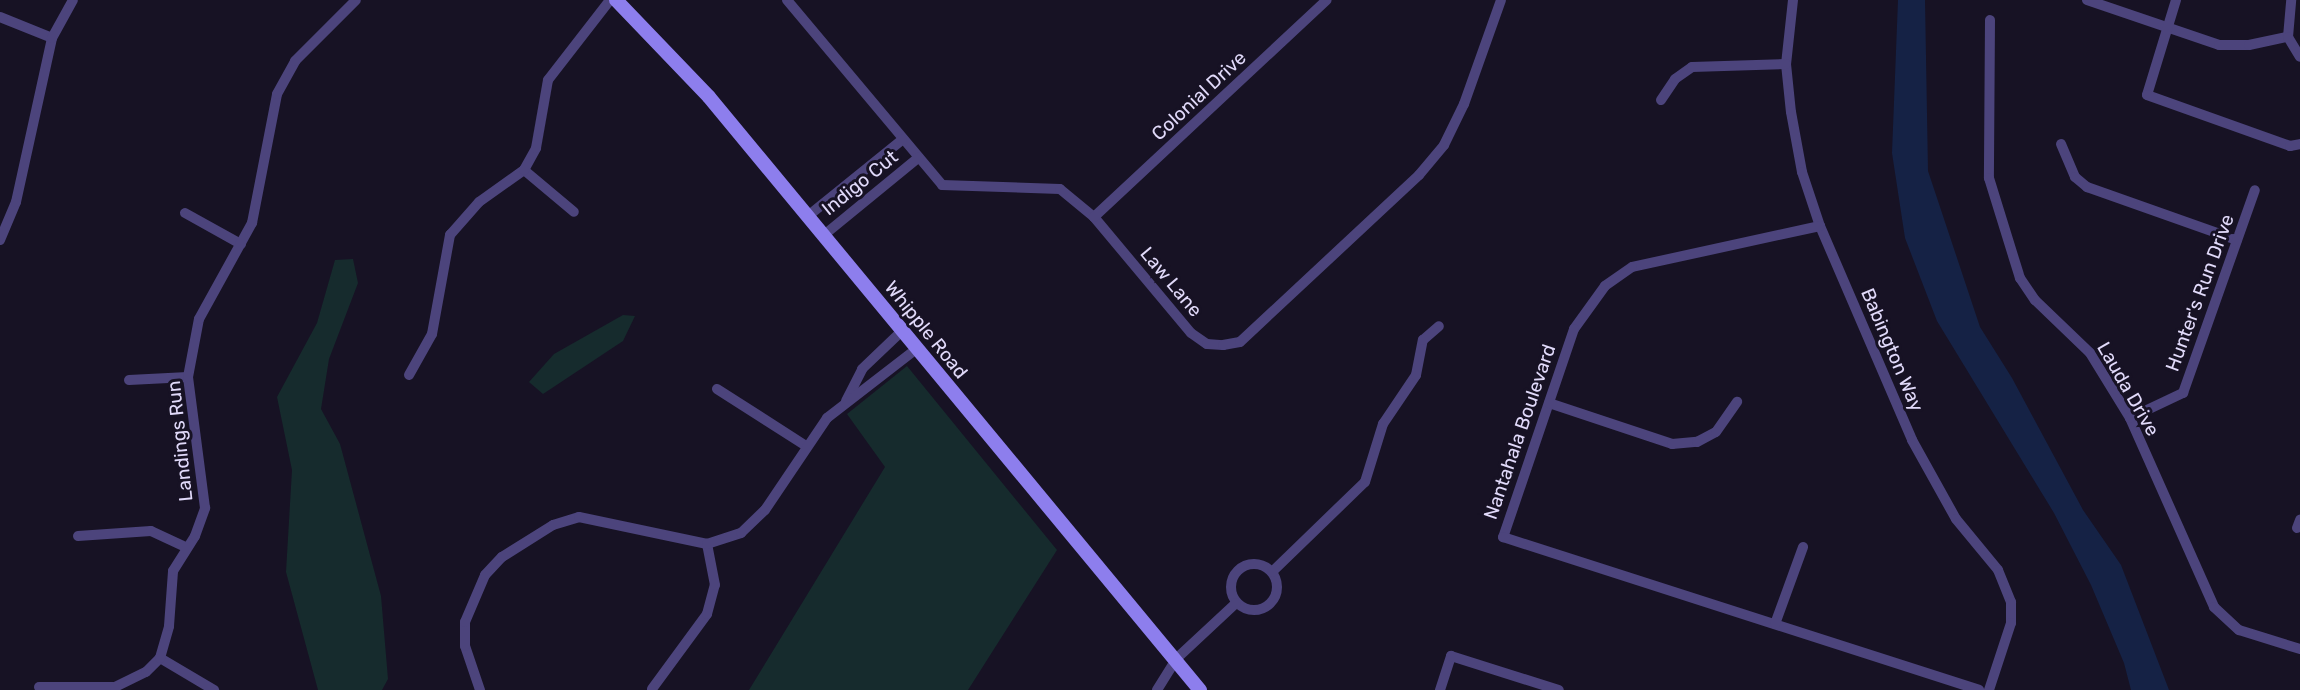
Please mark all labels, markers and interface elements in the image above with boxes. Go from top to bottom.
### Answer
street label: Colonial Drive [1147,47,1251,145]
street label: Indigo Cut [817,145,903,221]
street label: Hunter's Run Drive [2161,211,2239,375]
street label: Law Lane [1135,242,1207,322]
street label: Whipple Road [880,277,972,383]
street label: Babington Way [1856,285,1928,415]
street label: Lauda Drive [2092,338,2164,440]
street label: Nantahala Boulevard [1479,341,1561,523]
street label: Landings Run [162,380,198,502]

